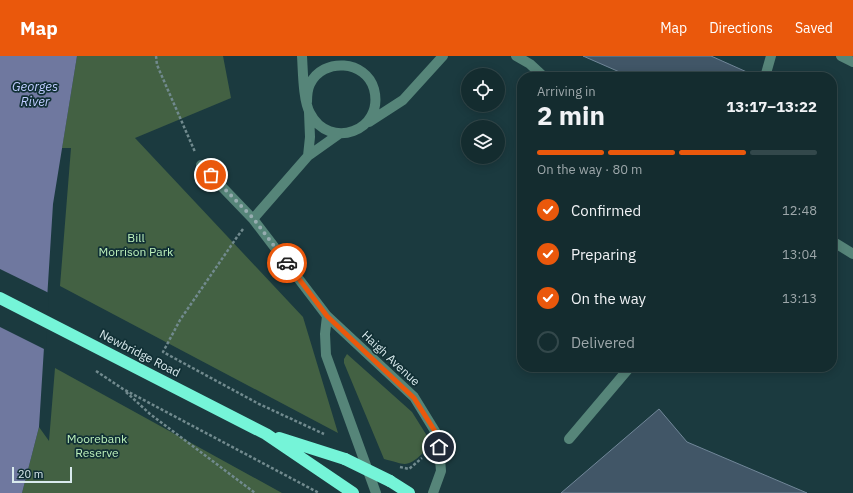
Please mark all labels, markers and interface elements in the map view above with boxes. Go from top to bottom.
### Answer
text: Map [20,16,58,40]
text: Map [660,19,687,37]
text: Directions [709,19,773,37]
text: Saved [795,19,833,37]
map controls [461,68,505,164]
button: locate [461,68,505,112]
water label: Georges River [12,78,58,110]
text: Arriving in [537,83,596,100]
text: 13:17–13:22 [726,97,817,116]
text: 2 min [537,98,605,132]
button: layers [461,120,505,164]
pin [194,158,228,192]
text: On the way · 80 m [537,161,642,178]
icon: bag [200,164,222,186]
icon: check [537,199,559,221]
text: Confirmed [571,201,641,220]
text: 12:48 [782,202,817,219]
park label: Bill Morrison Park [99,230,174,259]
courier [267,243,307,283]
icon: check [537,243,559,265]
text: Preparing [571,245,636,264]
text: 13:04 [782,246,817,263]
icon: car [276,252,298,274]
icon: check [537,287,559,309]
text: On the way [571,289,646,308]
text: 13:13 [782,290,817,307]
street label: Newbridge Road [97,326,183,380]
street label: Haigh Avenue [359,327,423,389]
text: Delivered [571,333,635,352]
pin [422,430,456,464]
park label: Moorebank Reserve [67,431,128,460]
icon: home [428,436,450,458]
scale bar [12,465,72,484]
text: 20 m [18,467,43,481]

